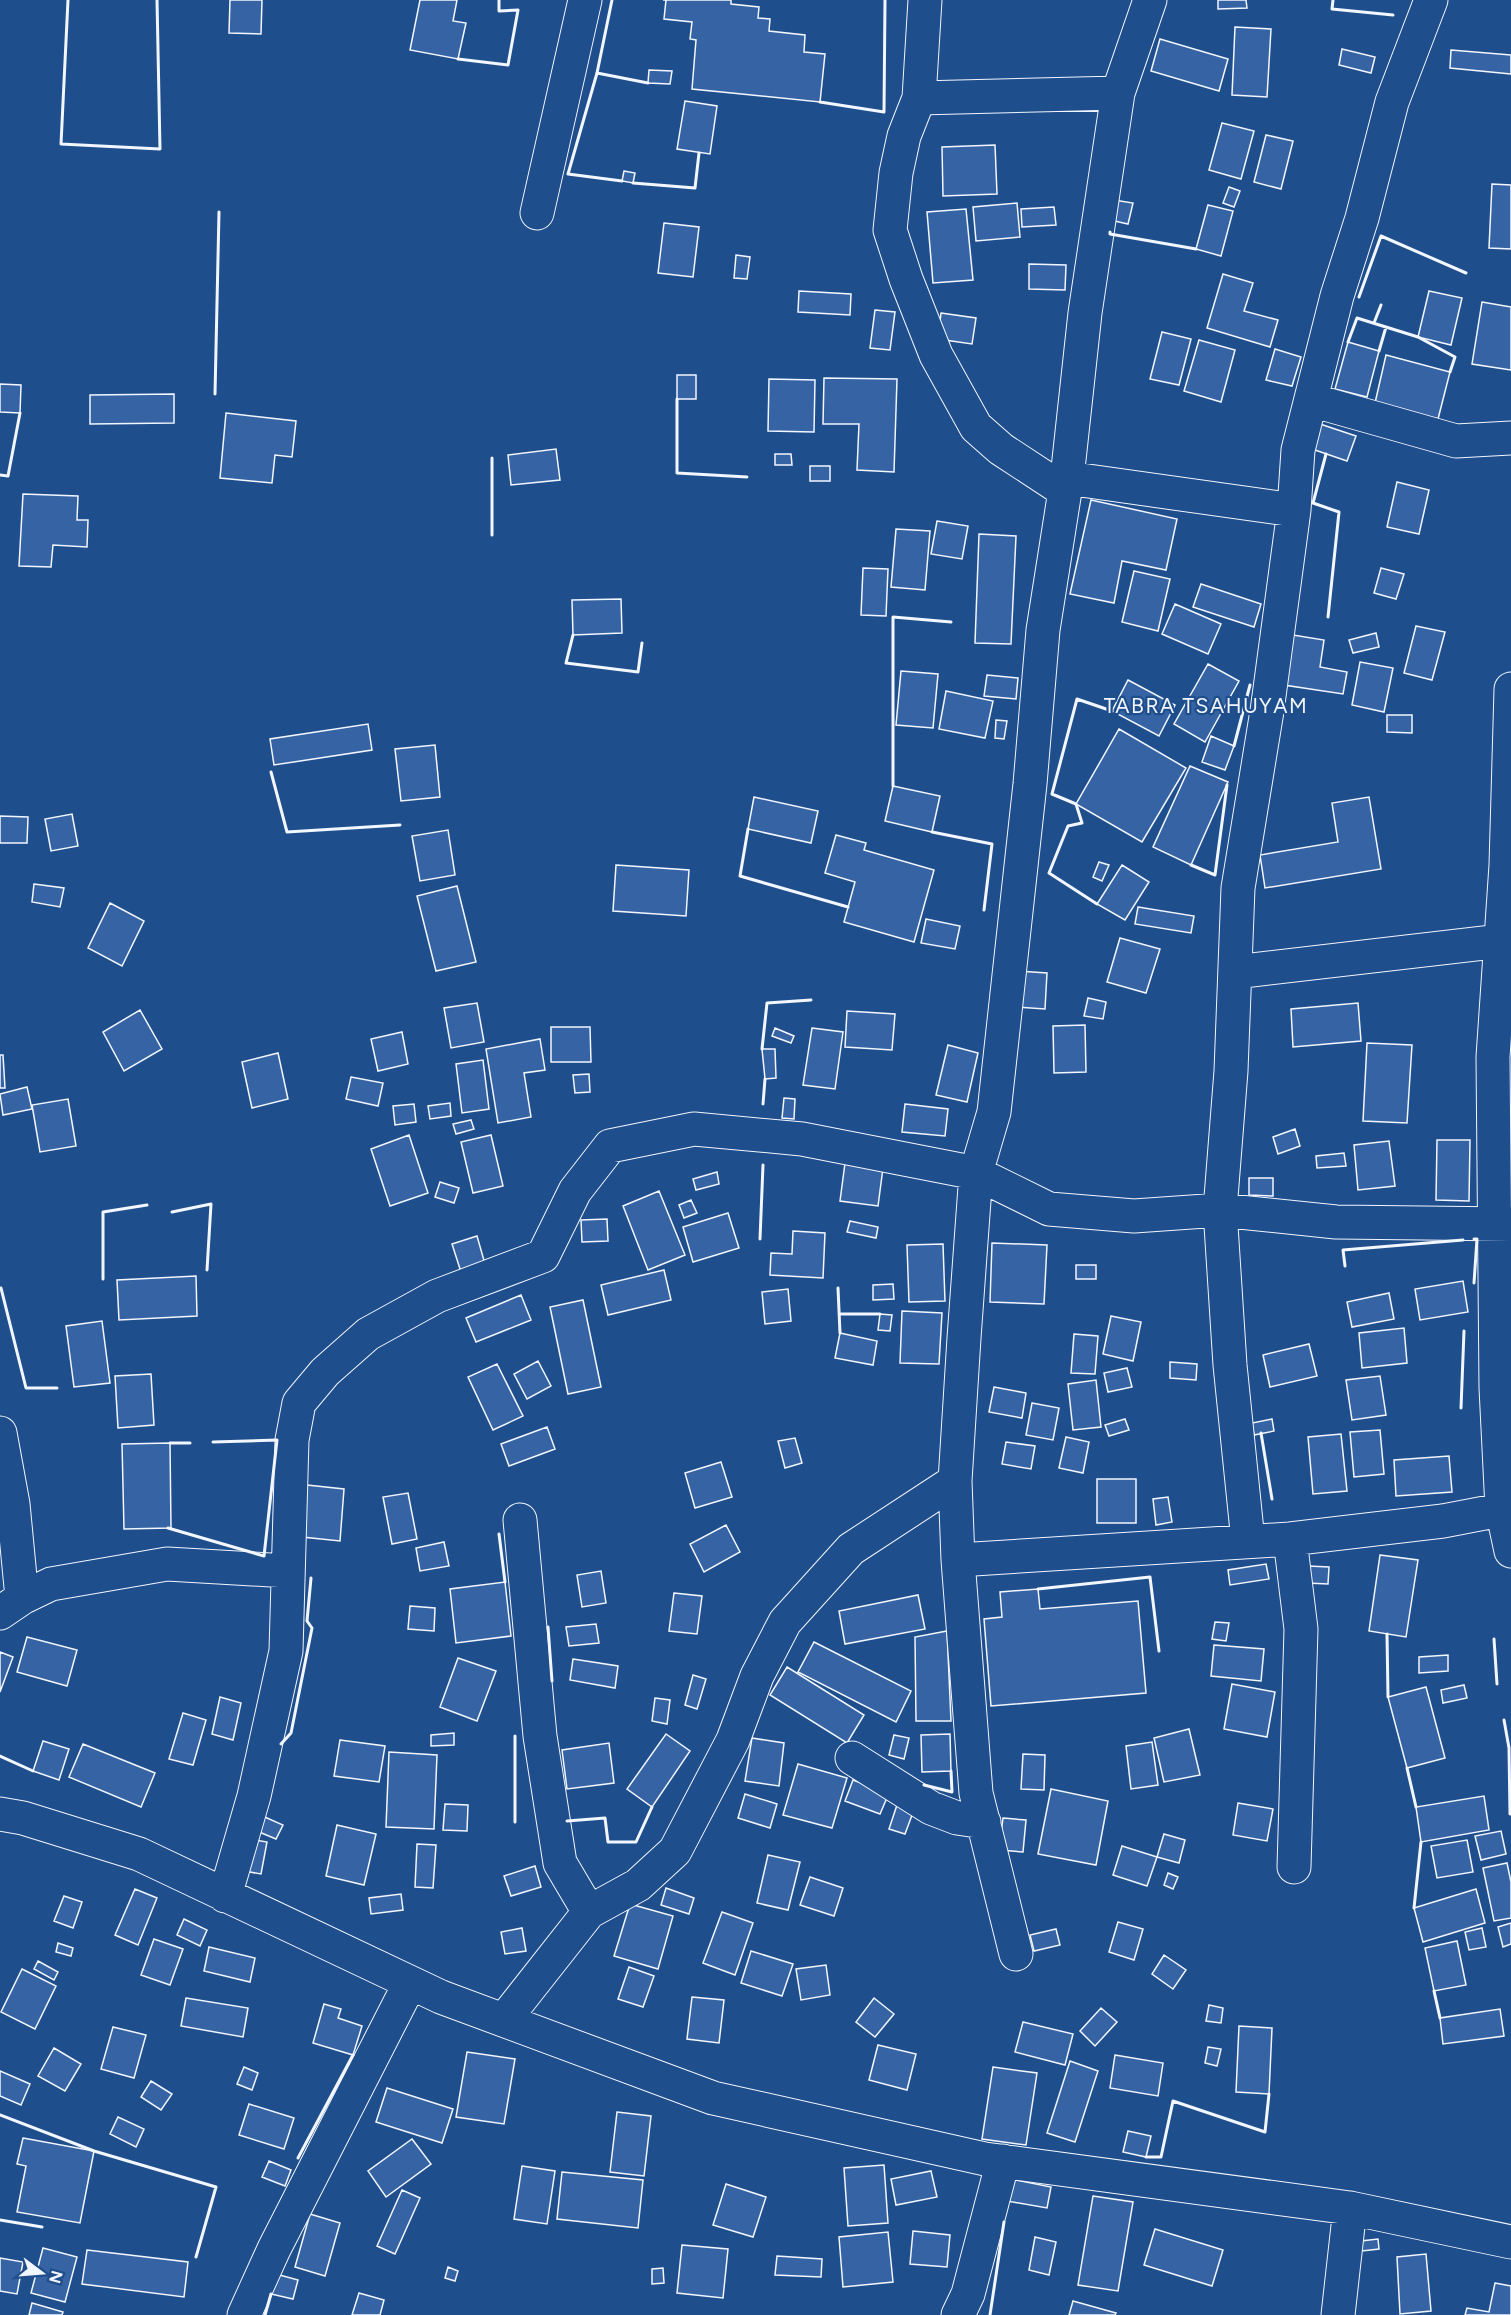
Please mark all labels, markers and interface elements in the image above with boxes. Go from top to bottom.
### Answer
district label: TABRA TSAHUYAM [1104,693,1308,718]
north arrow [12,2243,72,2303]
text: N [45,2268,67,2286]

